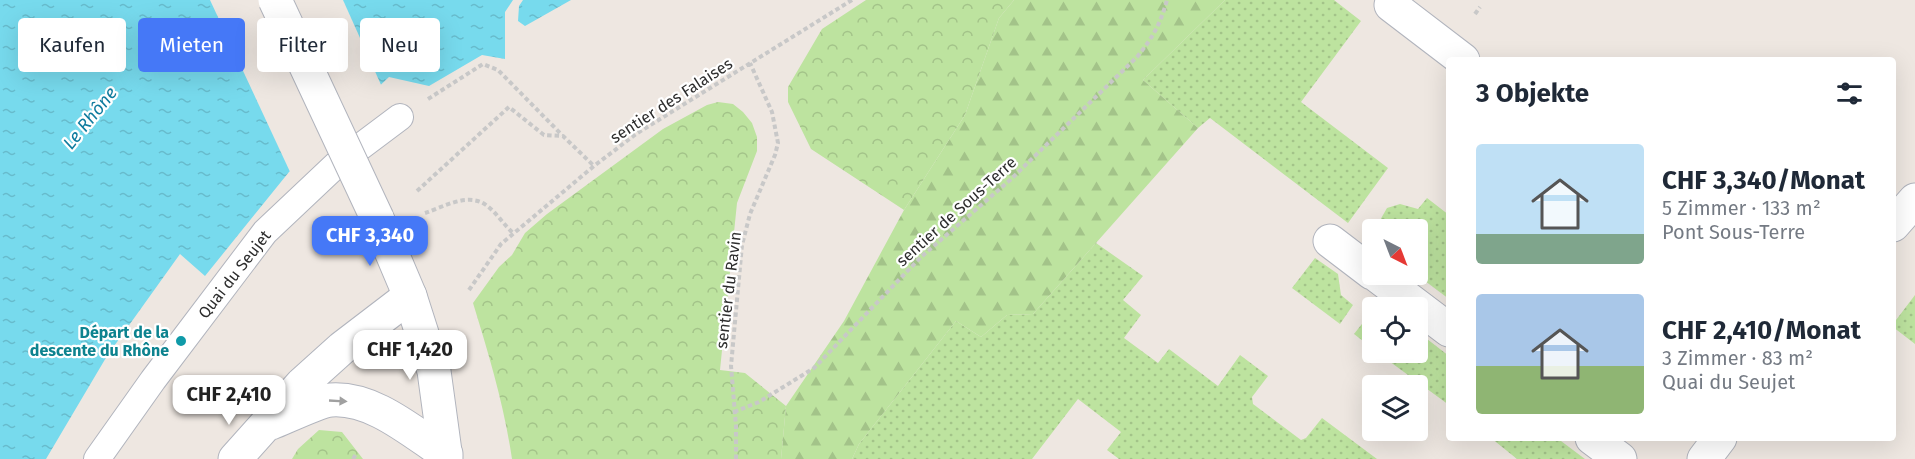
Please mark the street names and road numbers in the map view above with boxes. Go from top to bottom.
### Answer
street label: sentier des Falaises [607,54,736,147]
street label: sentier de Sous-Terre [893,153,1020,270]
street label: Quai du Seujet [194,226,275,322]
street label: sentier du Ravin [712,230,745,350]

